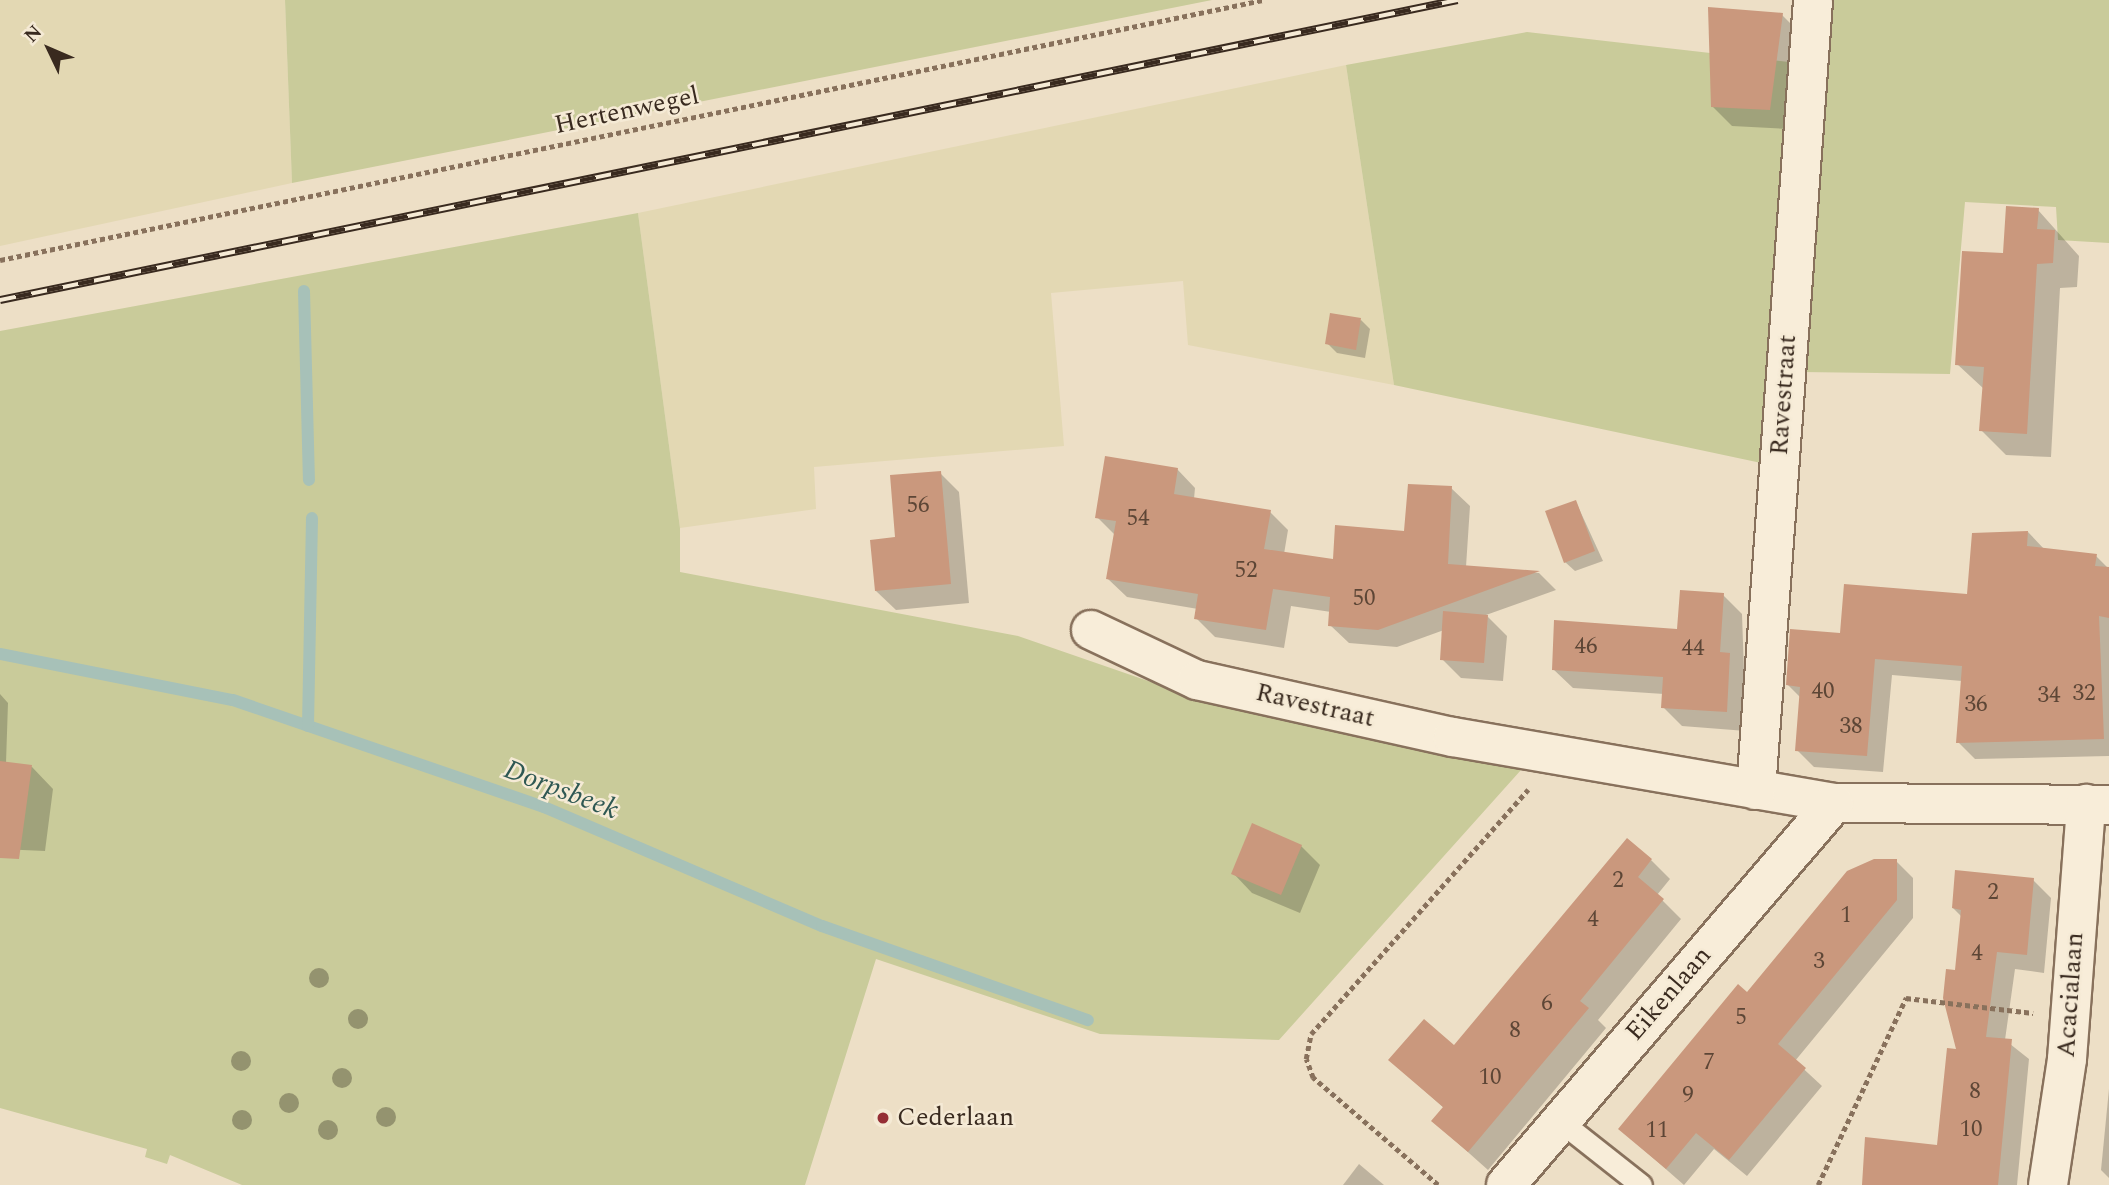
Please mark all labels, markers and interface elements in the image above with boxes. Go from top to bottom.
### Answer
north arrow [14,14,84,84]
text: N [18,18,49,50]
street label: Hertenwegel [552,80,702,142]
street label: Ravestraat [1764,334,1804,456]
house number: 56 [907,492,929,520]
house number: 54 [1127,505,1149,533]
house number: 52 [1235,557,1257,585]
house number: 50 [1353,585,1375,613]
house number: 46 [1575,633,1597,661]
house number: 44 [1682,635,1704,663]
street label: Ravestraat [1253,677,1377,735]
house number: 40 [1812,678,1834,706]
house number: 32 [2073,680,2095,708]
house number: 34 [2038,682,2060,710]
house number: 36 [1965,691,1987,719]
house number: 38 [1840,713,1862,741]
water label: Dorpsbeek [499,753,623,827]
house number: 2 [1612,867,1624,895]
house number: 2 [1987,879,1999,907]
house number: 1 [1840,902,1852,930]
house number: 4 [1587,906,1599,934]
street label: Acacialaan [2051,931,2091,1059]
street label: Eikenlaan [1620,940,1718,1048]
house number: 4 [1971,940,1983,968]
house number: 3 [1813,948,1825,976]
house number: 6 [1541,990,1553,1018]
house number: 5 [1735,1004,1747,1032]
house number: 8 [1509,1017,1521,1045]
house number: 7 [1703,1049,1715,1077]
house number: 10 [1479,1064,1501,1092]
house number: 8 [1969,1078,1981,1106]
house number: 9 [1682,1082,1694,1110]
place label: Cederlaan [897,1102,1014,1134]
marker: Cederlaan [875,1110,891,1126]
house number: 10 [1960,1116,1982,1144]
house number: 11 [1646,1117,1668,1145]

